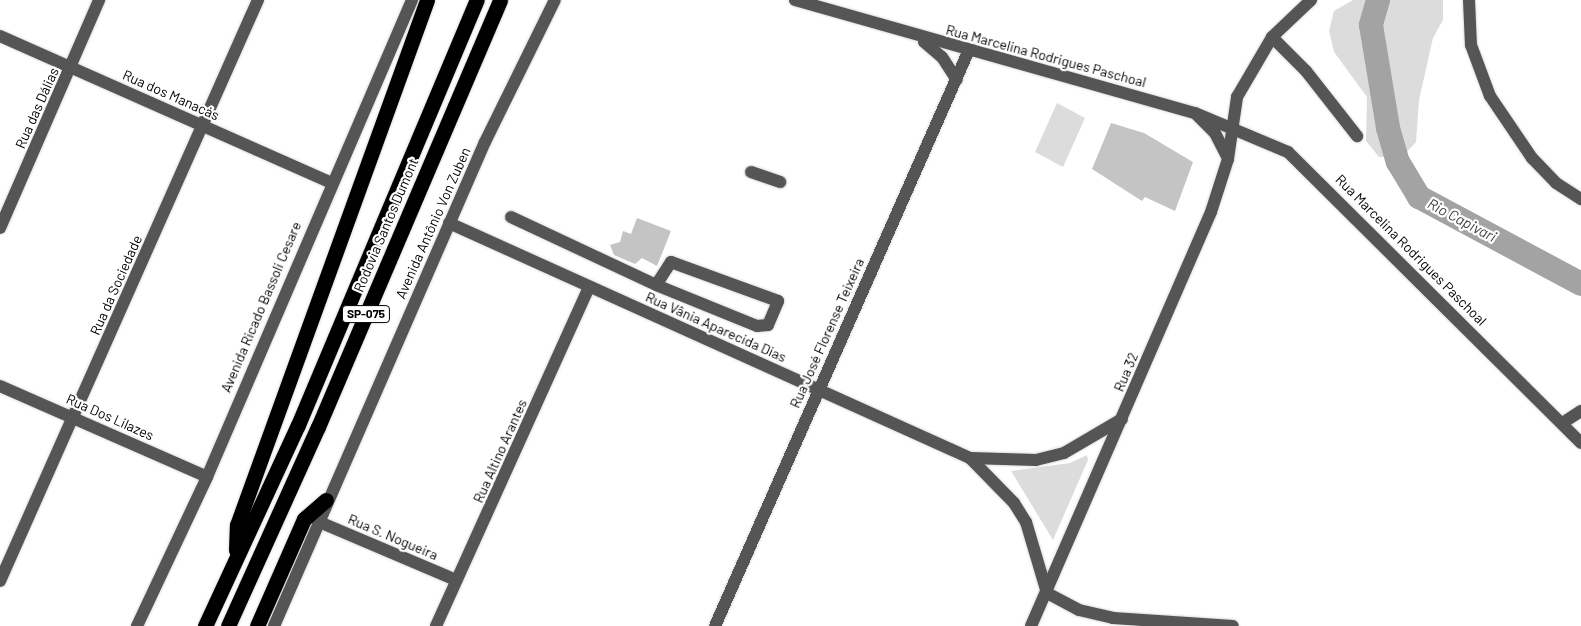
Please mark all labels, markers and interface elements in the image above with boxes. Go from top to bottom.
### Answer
street label: Rua Marcelina Rodrigues Paschoal [944,21,1148,91]
street label: Rua das Dálias [12,65,62,151]
street label: Rua dos Manacás [120,66,222,124]
street label: Avenida Antônio Von Zuben [392,145,474,301]
street label: Rodovia Santos Dumont [350,155,422,295]
street label: Rua Marcelina Rodrigues Paschoal [1332,171,1490,329]
water label: Rio Capivari [1424,194,1500,246]
street label: Avenida Ricado Bassoli Cesare [217,219,305,395]
street label: Rua da Sociedade [86,232,146,338]
street label: Rua José Florense Teixeira [786,255,868,411]
street label: Rua Vânia Aparecida Dias [643,288,789,366]
road number: SP-075 [341,304,391,324]
street label: Rua 32 [1110,350,1142,394]
street label: Rua Dos Lilazes [64,390,156,444]
street label: Rua Altino Arantes [470,397,530,505]
street label: Rua S. Nogueira [346,511,440,563]

